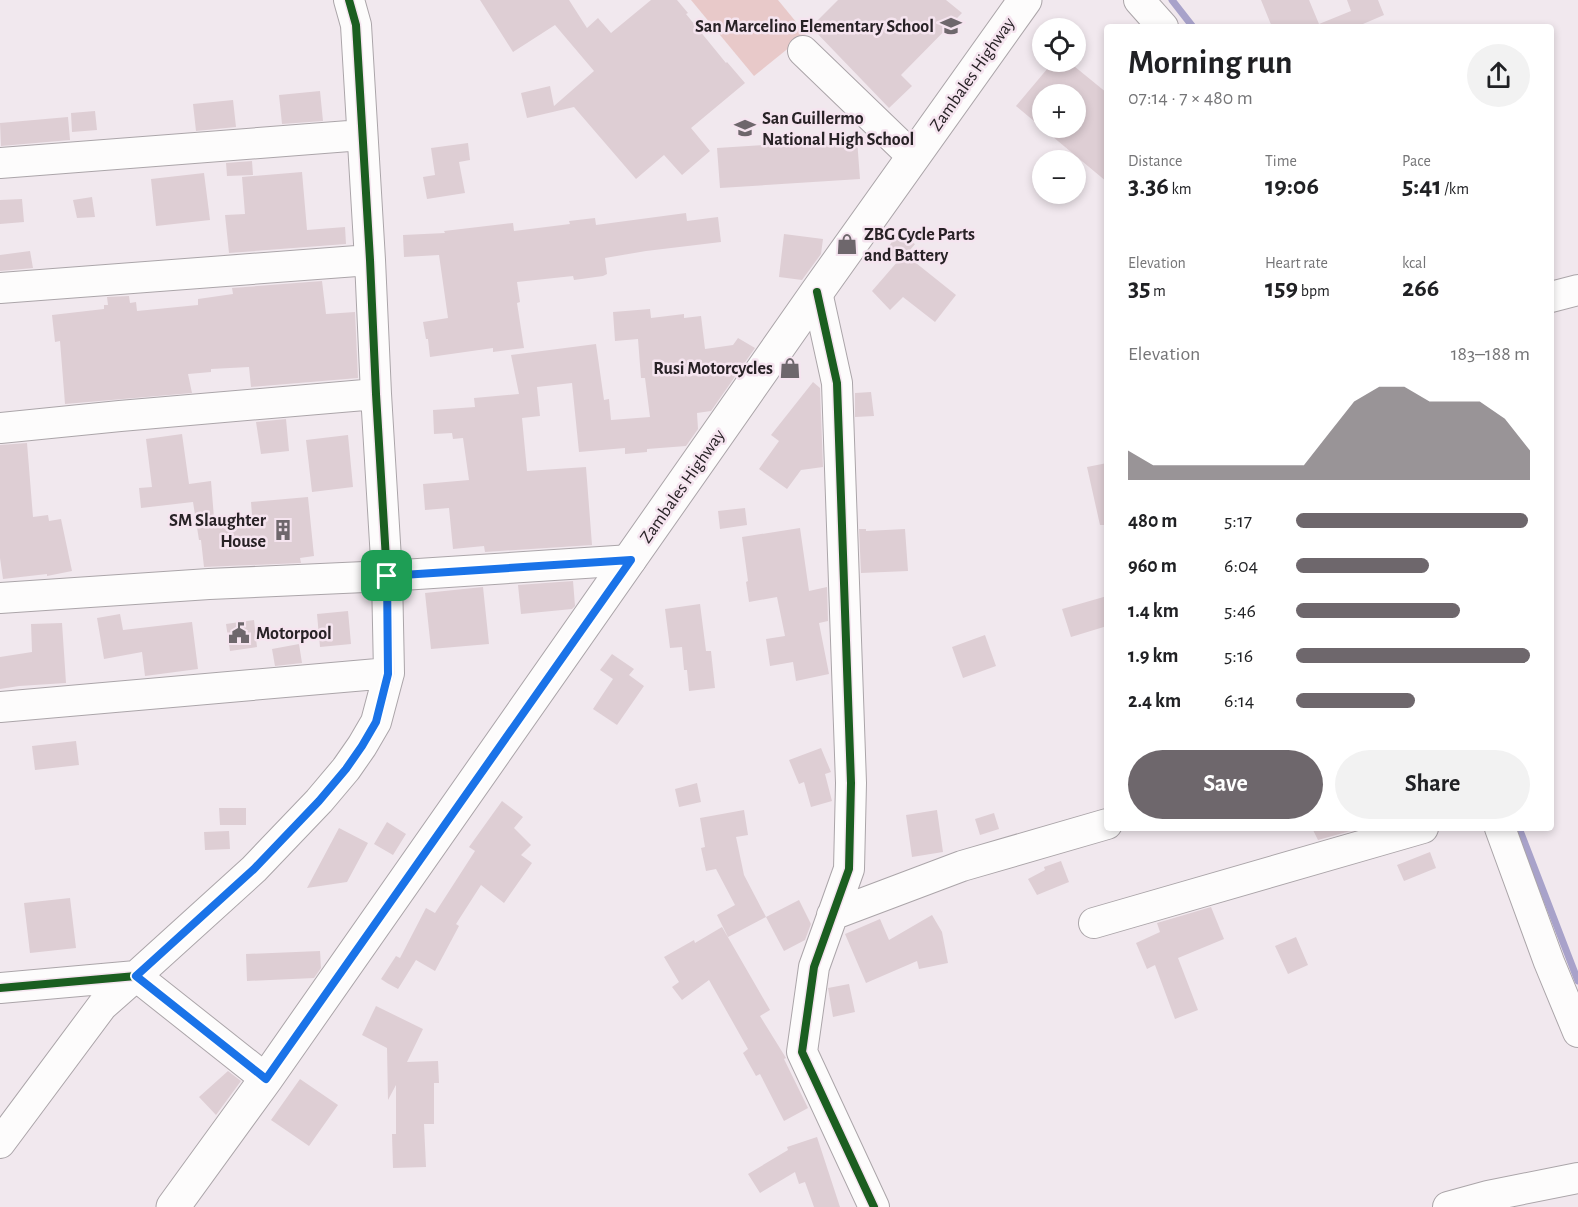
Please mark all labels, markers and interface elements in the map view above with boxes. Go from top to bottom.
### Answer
street label: Zambales Highway [927,14,1019,135]
school or university icon: San Marcelino Elementary School [939,14,963,38]
place label: San Marcelino Elementary School [695,18,934,36]
map controls [1032,18,1086,204]
button: locate [1032,18,1086,72]
button: share [1467,44,1530,107]
text: Morning run [1128,47,1292,80]
button: + [1032,84,1086,138]
text: 07:14 · 7 × 480 m [1128,88,1253,108]
place label: San Guillermo National High School [762,110,914,149]
school or university icon: San Guillermo National High School [733,116,757,140]
button: − [1032,150,1086,204]
text: Distance [1128,153,1182,169]
text: Time [1265,153,1297,169]
text: Pace [1402,153,1431,169]
text: 3.36 [1128,173,1169,199]
text: 19:06 [1265,173,1319,199]
text: 5:41 [1402,173,1442,199]
text: km [1169,181,1192,197]
text: /km [1442,181,1469,197]
place label: ZBG Cycle Parts and Battery [864,226,975,265]
shop icon: ZBG Cycle Parts and Battery [835,232,859,256]
text: Elevation [1128,255,1186,271]
text: Heart rate [1265,255,1328,271]
text: kcal [1402,255,1426,271]
text: 35 [1128,275,1150,301]
text: 159 [1265,275,1298,301]
text: 266 [1402,275,1439,301]
text: m [1150,283,1166,299]
text: bpm [1298,283,1330,299]
text: Elevation [1128,344,1200,364]
text: 183–188 m [1451,344,1530,364]
shop icon: Rusi Motorcycles [778,356,802,380]
place label: Rusi Motorcycles [653,360,773,378]
street label: Zambales Highway [637,426,729,547]
text: 480 m [1128,511,1178,531]
text: 5:17 [1224,511,1252,531]
place label: SM Slaughter House [169,512,267,551]
building icon: SM Slaughter House [271,518,295,542]
pin [361,550,412,601]
text: 960 m [1128,556,1177,576]
text: 6:04 [1224,556,1258,576]
icon: arrive [370,559,403,592]
text: 1.4 km [1128,601,1179,621]
text: 5:46 [1224,601,1256,621]
public building icon: Motorpool [227,621,251,645]
place label: Motorpool [256,625,332,643]
text: 1.9 km [1128,646,1179,666]
text: 5:16 [1224,646,1253,666]
text: 2.4 km [1128,691,1181,711]
text: 6:14 [1224,691,1254,711]
button: Save [1128,750,1323,819]
button: Share [1335,750,1530,819]

